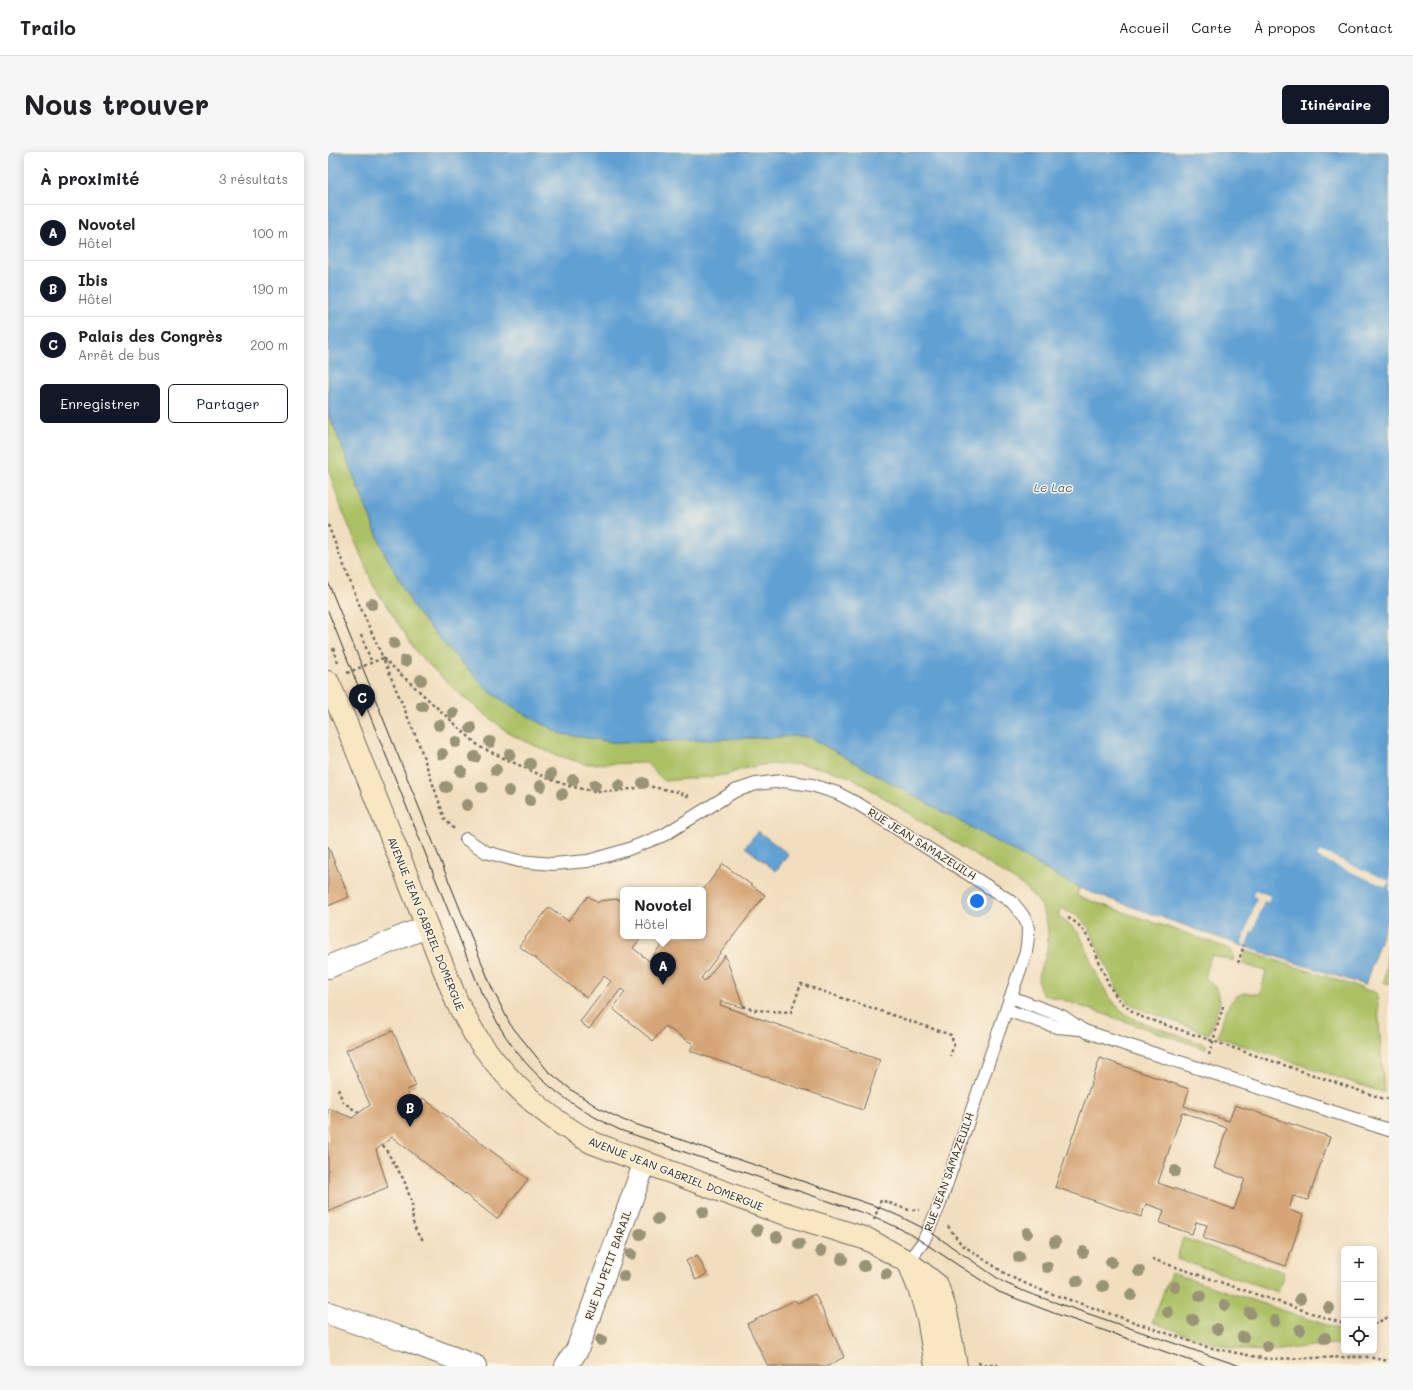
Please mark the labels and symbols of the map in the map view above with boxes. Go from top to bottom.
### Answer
water label: Le Lac [1034,479,1072,495]
pin: C [349,684,375,717]
street label: RUE JEAN SAMAZEUILH [865,804,980,883]
street label: AVENUE JEAN GABRIEL DOMERGUE [385,835,468,1013]
your location [967,891,987,911]
pin: A [650,952,676,985]
pin: B [397,1094,423,1127]
street label: RUE JEAN SAMAZEUILH [920,1110,977,1233]
street label: AVENUE JEAN GABRIEL DOMERGUE [586,1133,766,1214]
street label: RUE DU PETIT BARAIL [581,1208,634,1322]

